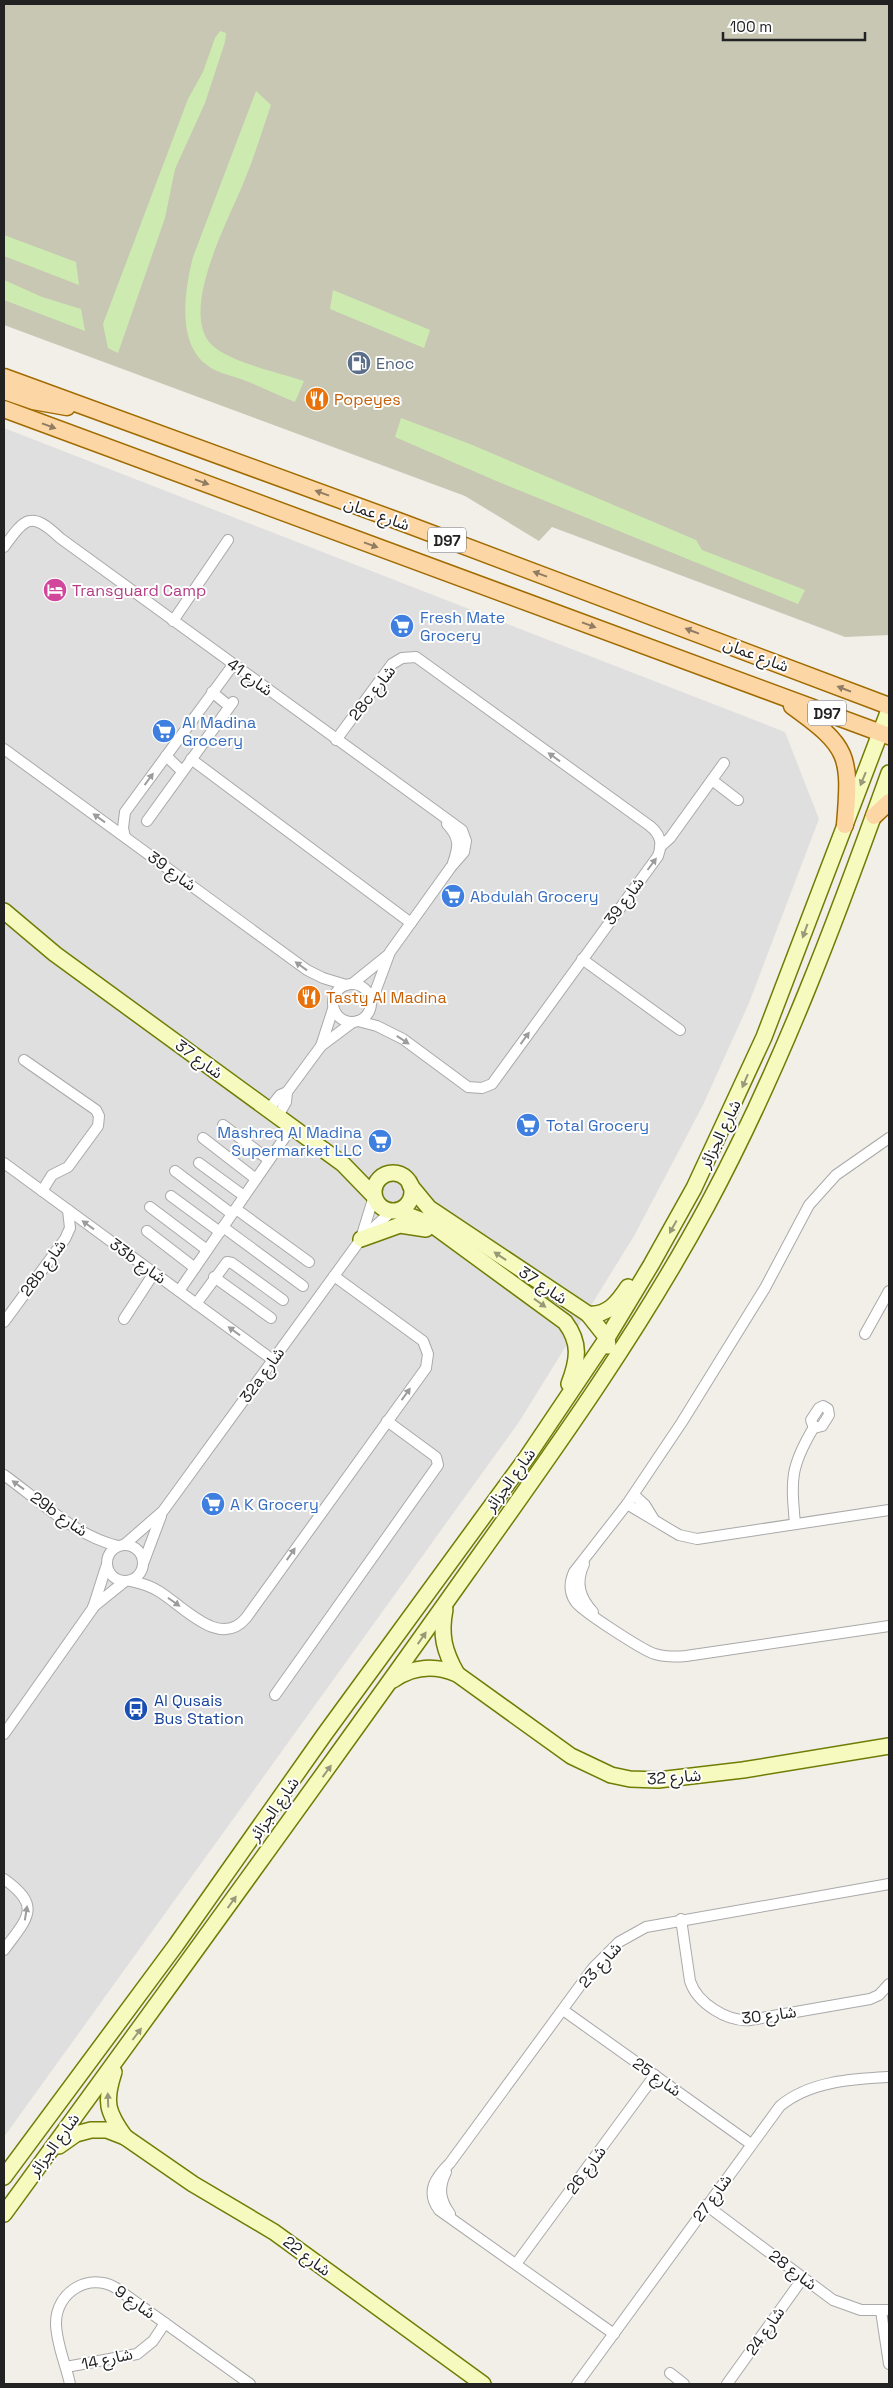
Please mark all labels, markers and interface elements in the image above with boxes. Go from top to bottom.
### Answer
scale bar [723,10,866,42]
text: 100 m [730,17,772,36]
fuel station icon: Enoc [346,350,372,376]
place label: Enoc [376,353,414,374]
restaurant icon: Popeyes [304,386,330,412]
place label: Popeyes [334,389,401,410]
one-way arrow [42,423,57,430]
one-way arrow [195,478,210,486]
one-way arrow [314,489,329,496]
street label: شارع عمان [341,492,413,537]
road number: D97 [428,528,466,552]
one-way arrow [364,541,379,549]
one-way arrow [532,570,547,577]
hotel icon: Transguard Camp [42,577,68,603]
place label: Transguard Camp [72,580,206,601]
place label: Fresh Mate Grocery [420,607,505,646]
supermarket icon: Fresh Mate Grocery [389,613,415,639]
one-way arrow [582,621,597,629]
one-way arrow [684,627,699,635]
street label: شارع عمان [720,633,792,679]
street label: شارع 41 [222,653,277,702]
street label: 28c شارع [344,661,402,726]
one-way arrow [837,684,851,692]
road number: D97 [808,700,846,726]
place label: Al Madina Grocery [182,712,256,751]
supermarket icon: Al Madina Grocery [151,718,177,744]
one-way arrow [547,752,561,762]
one-way arrow [144,772,154,786]
one-way arrow [859,772,867,786]
one-way arrow [93,813,106,824]
street label: شارع 39 [142,846,200,897]
one-way arrow [647,857,657,871]
street label: شارع 39 [599,873,650,930]
supermarket icon: Abdulah Grocery [440,883,466,909]
place label: Abdulah Grocery [470,886,599,907]
one-way arrow [801,923,808,938]
one-way arrow [294,961,308,971]
restaurant icon: Tasty Al Madina [296,984,322,1010]
place label: Tasty Al Madina [326,987,447,1008]
one-way arrow [520,1031,530,1045]
street label: شارع 37 [170,1035,227,1085]
one-way arrow [396,1035,410,1045]
one-way arrow [740,1074,748,1088]
street label: شارع الجزائر [694,1096,747,1174]
supermarket icon: Total Grocery [515,1112,541,1138]
place label: Total Grocery [546,1115,649,1136]
place label: Mashreq Al Madina Supermarket LLC [217,1122,362,1161]
supermarket icon: Mashreq Al Madina Supermarket LLC [367,1128,393,1154]
one-way arrow [81,1220,95,1230]
one-way arrow [668,1220,677,1233]
street label: 33b شارع [104,1233,170,1290]
street label: 28b شارع [15,1235,72,1302]
one-way arrow [494,1251,507,1261]
street label: شارع 37 [514,1261,571,1310]
one-way arrow [533,1298,547,1308]
one-way arrow [227,1326,240,1336]
street label: 32a شارع [235,1343,291,1408]
one-way arrow [401,1388,412,1401]
street label: شارع الجزائر [479,1444,542,1518]
one-way arrow [11,1480,25,1490]
street label: 29b شارع [25,1487,92,1543]
supermarket icon: A K Grocery [200,1491,226,1517]
place label: A K Grocery [230,1494,319,1515]
one-way arrow [286,1548,296,1561]
one-way arrow [167,1597,181,1607]
one-way arrow [417,1631,427,1645]
place label: Al Qusais Bus Station [154,1690,244,1729]
bus stop icon: Al Qusais Bus Station [123,1696,149,1722]
one-way arrow [322,1764,332,1777]
street label: شارع 32 [646,1765,702,1791]
street label: شارع الجزائر [244,1773,305,1847]
one-way arrow [227,1896,237,1909]
one-way arrow [22,1904,30,1920]
street label: شارع 23 [574,1938,628,1994]
street label: شارع 30 [740,2001,798,2031]
one-way arrow [132,2027,142,2041]
street label: شارع 25 [627,2053,685,2103]
one-way arrow [104,2092,112,2108]
street label: شارع الجزائر [23,2109,86,2183]
street label: شارع 26 [561,2142,612,2199]
street label: شارع 27 [688,2170,738,2227]
street label: شارع 22 [278,2231,335,2282]
street label: شارع 28 [764,2245,821,2297]
street label: شارع 9 [109,2280,159,2325]
street label: شارع 24 [741,2303,791,2360]
street label: شارع 14 [79,2343,135,2377]

